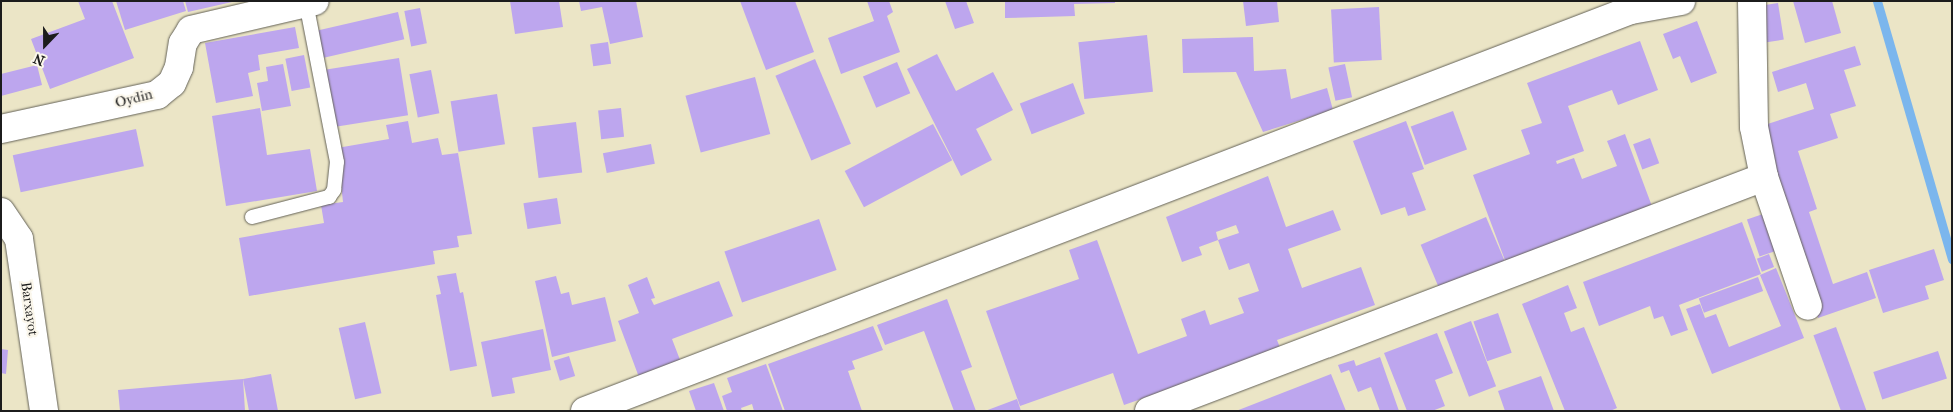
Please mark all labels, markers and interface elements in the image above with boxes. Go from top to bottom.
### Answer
north arrow [20,20,70,70]
text: N [31,50,47,69]
street label: Oydin [114,86,154,112]
street label: Barxayot [17,281,41,337]

